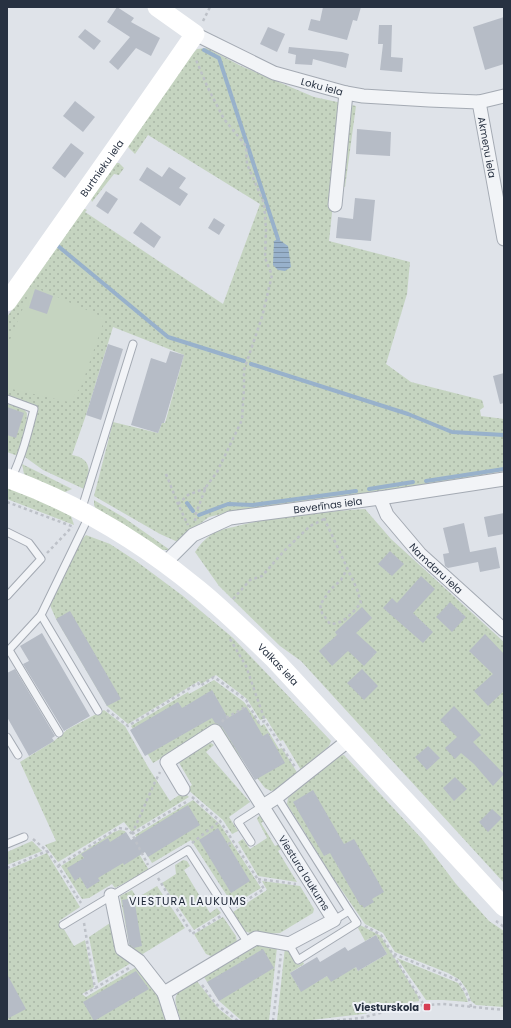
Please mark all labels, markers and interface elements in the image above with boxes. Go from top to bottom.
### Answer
street label: Loku iela [299,73,345,99]
street label: Akmeņu iela [474,116,500,179]
street label: Burtnieku iela [76,136,127,200]
street label: Beverīnas iela [292,493,363,517]
street label: Namdaru iela [406,539,466,597]
street label: Valkas iela [254,640,302,689]
street label: Viestura laukums [275,832,333,914]
district label: VIESTURA LAUKUMS [129,893,247,909]
place label: Viesturskola [354,1000,419,1015]
marker: Viesturskola [422,1002,432,1012]

